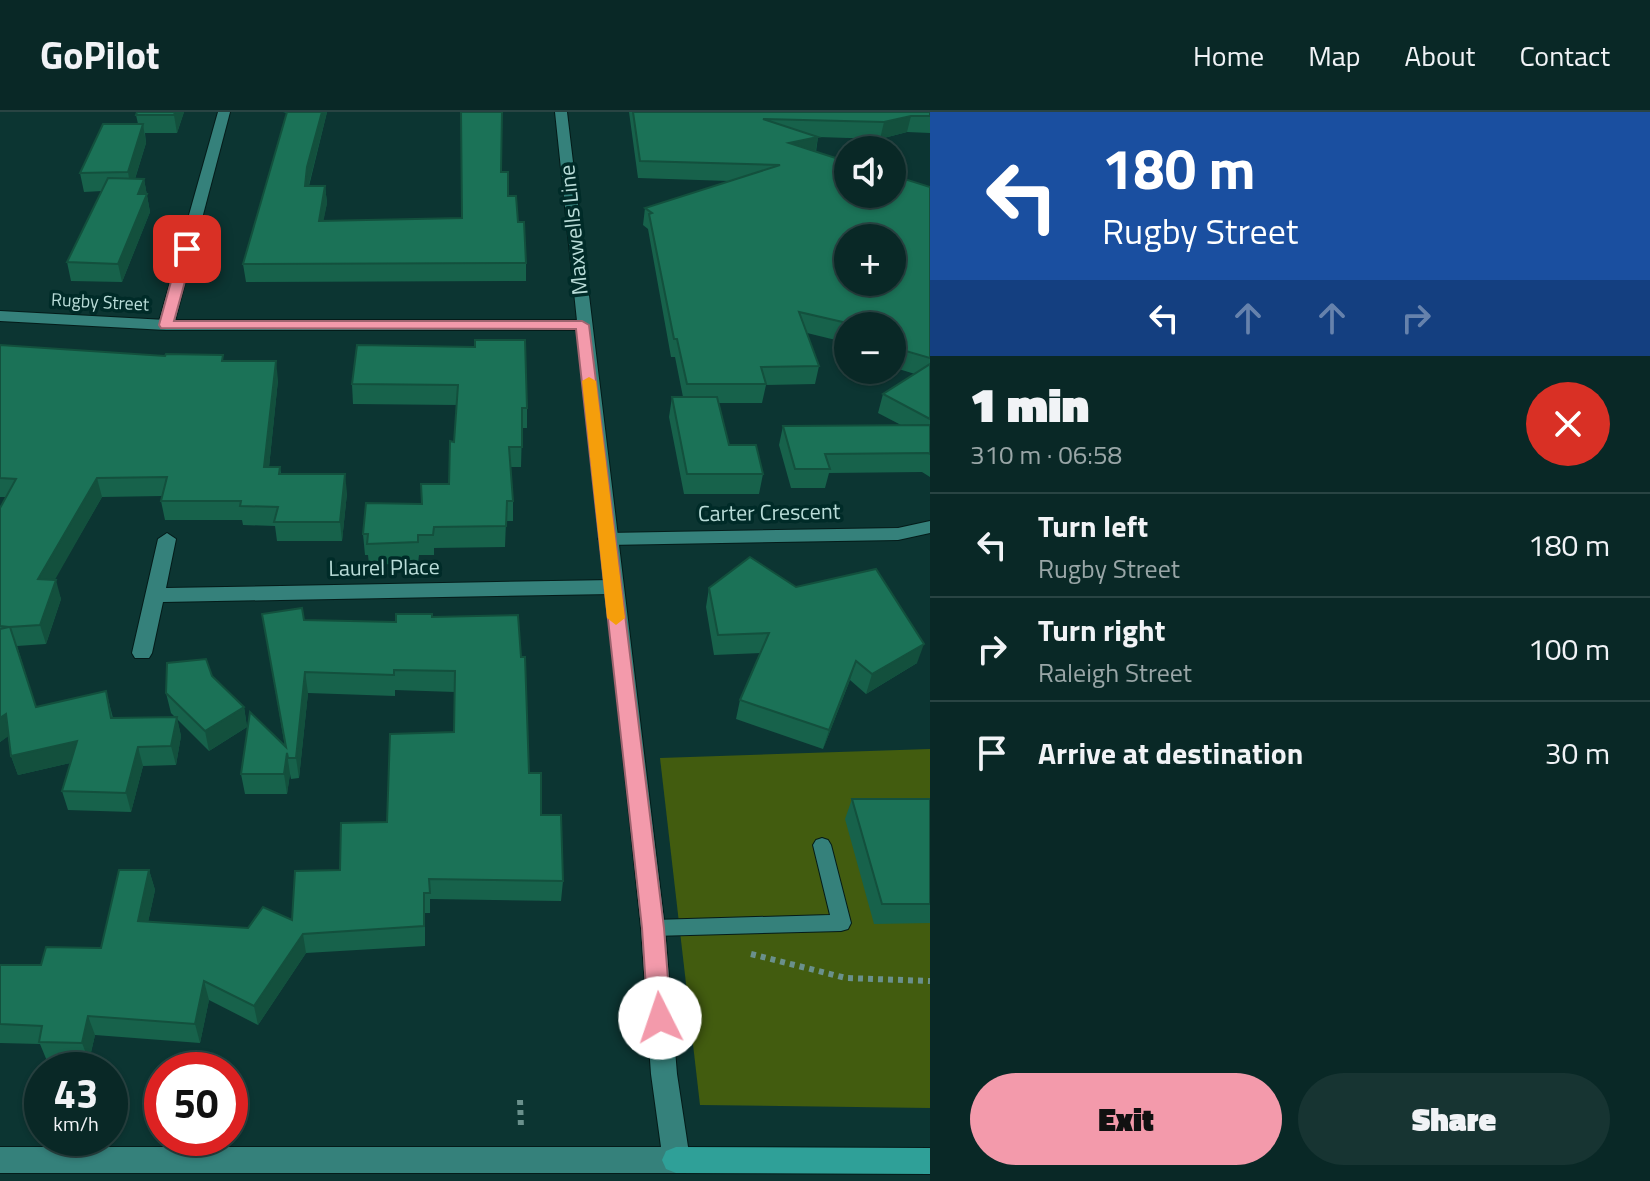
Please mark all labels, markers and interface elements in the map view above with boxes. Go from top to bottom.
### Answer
text: GoPilot [40,26,160,84]
text: Home [1193,34,1264,77]
text: Map [1308,34,1361,77]
text: About [1405,34,1475,77]
text: Contact [1519,34,1610,77]
text: 180 m [1102,126,1255,211]
map controls [834,136,906,384]
button: sound [834,136,906,208]
icon: left [970,144,1074,248]
street label: Maxwells Line [549,163,597,297]
text: Rugby Street [1102,203,1298,258]
pin [153,215,221,283]
button: + [834,224,906,296]
icon: arrive [165,227,209,271]
street label: Rugby Street [50,285,150,318]
icon: left [1142,296,1186,340]
icon: ahead [1226,296,1270,340]
icon: ahead [1310,296,1354,340]
icon: right [1394,296,1438,340]
button: − [834,312,906,384]
text: 1 min [970,368,1089,441]
button: close [1526,382,1610,466]
text: 310 m · 06:58 [970,435,1122,474]
street label: Carter Crescent [697,494,841,530]
text: Turn left [1038,503,1148,549]
text: 180 m [1528,522,1610,568]
icon: left [970,523,1014,567]
street label: Laurel Place [328,549,440,585]
text: Rugby Street [1038,549,1180,588]
text: Turn right [1038,607,1166,653]
text: 100 m [1528,626,1610,672]
icon: right [970,627,1014,671]
text: Raleigh Street [1038,653,1192,692]
text: Arrive at destination [1038,730,1303,776]
text: 30 m [1545,730,1610,776]
icon: arrive [970,731,1014,775]
position arrow [618,976,702,1060]
speed limit sign: 50 [144,1052,248,1156]
text: 43 [54,1063,98,1124]
button: Exit [970,1073,1282,1165]
button: Share [1298,1073,1610,1165]
text: km/h [53,1108,99,1139]

